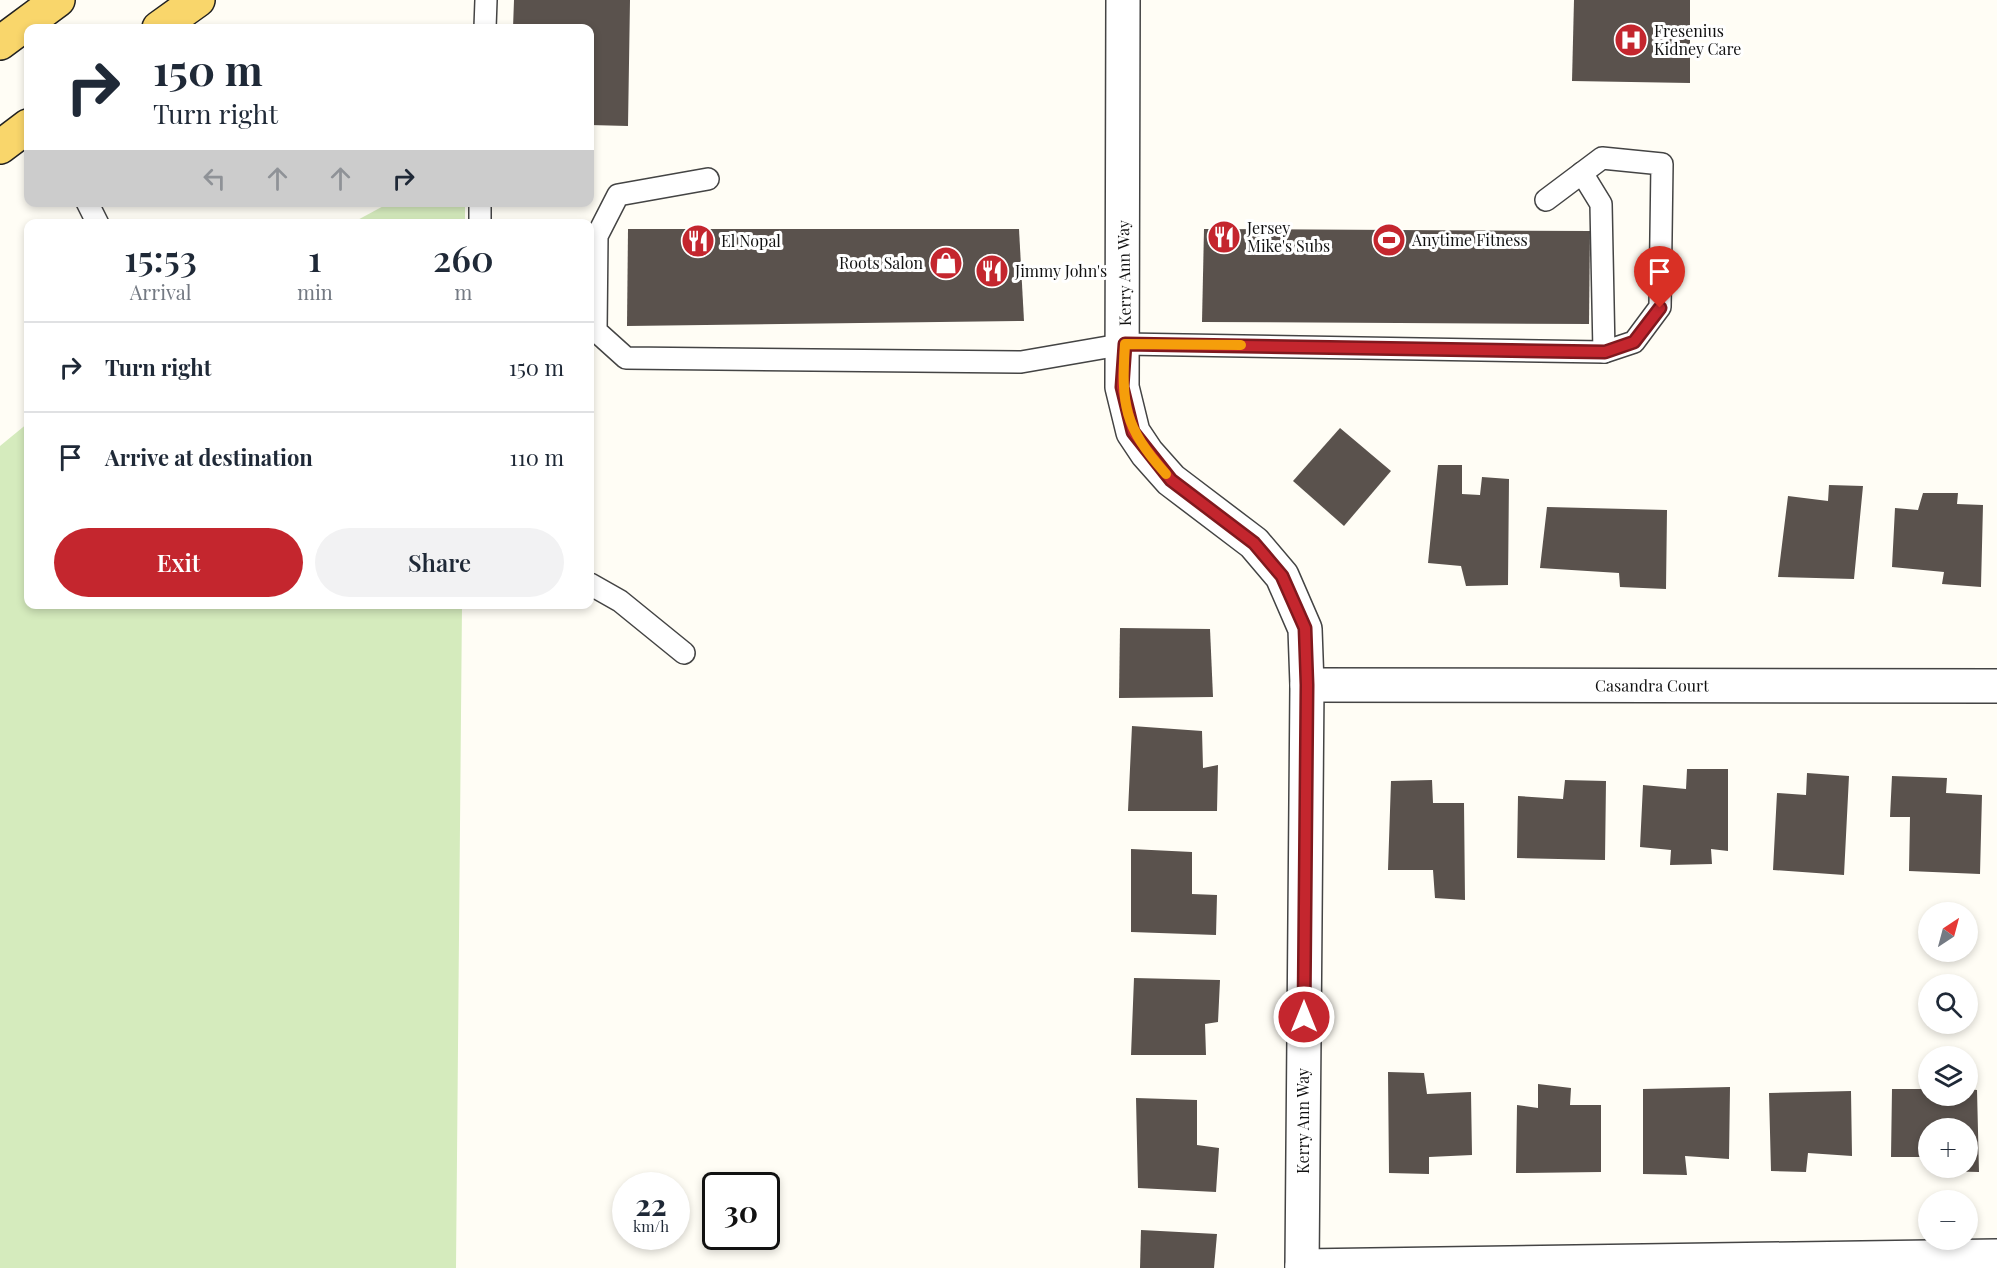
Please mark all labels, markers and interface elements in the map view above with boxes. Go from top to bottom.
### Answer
place label: Fresenius Kidney Care [1654,20,1741,59]
hospital icon: Fresenius Kidney Care [1613,22,1649,58]
text: 150 m [153,41,263,97]
icon: right [54,48,132,126]
text: Turn right [153,95,278,131]
icon: left [198,162,231,195]
icon: ahead [261,162,294,195]
icon: ahead [324,162,357,195]
icon: right [387,162,420,195]
place label: Jersey Mike's Subs [1246,217,1330,256]
restaurant icon: Jersey Mike's Subs [1206,219,1242,255]
street label: Kerry Ann Way [1112,220,1135,326]
sports icon: Anytime Fitness [1371,222,1407,258]
restaurant icon: El Nopal [680,223,716,259]
place label: Anytime Fitness [1411,229,1528,250]
place label: El Nopal [721,230,781,251]
text: 15:53 [124,233,197,281]
text: 1 [308,233,322,281]
text: 260 [433,233,494,281]
shop icon: Roots Salon [928,245,964,281]
pin [1634,246,1685,308]
place label: Roots Salon [839,252,923,273]
restaurant icon: Jimmy John's [974,253,1010,289]
icon: arrive [1643,255,1676,288]
place label: Jimmy John's [1014,260,1107,281]
text: Arrival [130,278,191,305]
text: min [297,278,333,305]
text: m [454,278,472,305]
icon: right [54,351,87,384]
text: Turn right [105,352,211,382]
text: 150 m [509,352,564,382]
icon: arrive [54,441,87,474]
text: Arrive at destination [105,442,313,472]
text: 110 m [510,442,564,472]
button: Exit [54,528,303,597]
button: Share [315,528,564,597]
street label: Casandra Court [1595,674,1709,696]
north arrow [1918,902,1978,962]
map controls [1918,902,1978,1250]
button: search [1918,974,1978,1034]
position arrow [1272,985,1336,1049]
button: layers [1918,1046,1978,1106]
street label: Kerry Ann Way [1292,1068,1313,1174]
button: + [1918,1118,1978,1178]
speed limit sign: 30 [702,1172,780,1250]
text: 22 [635,1184,667,1224]
button: − [1918,1190,1978,1250]
text: km/h [633,1216,669,1236]

